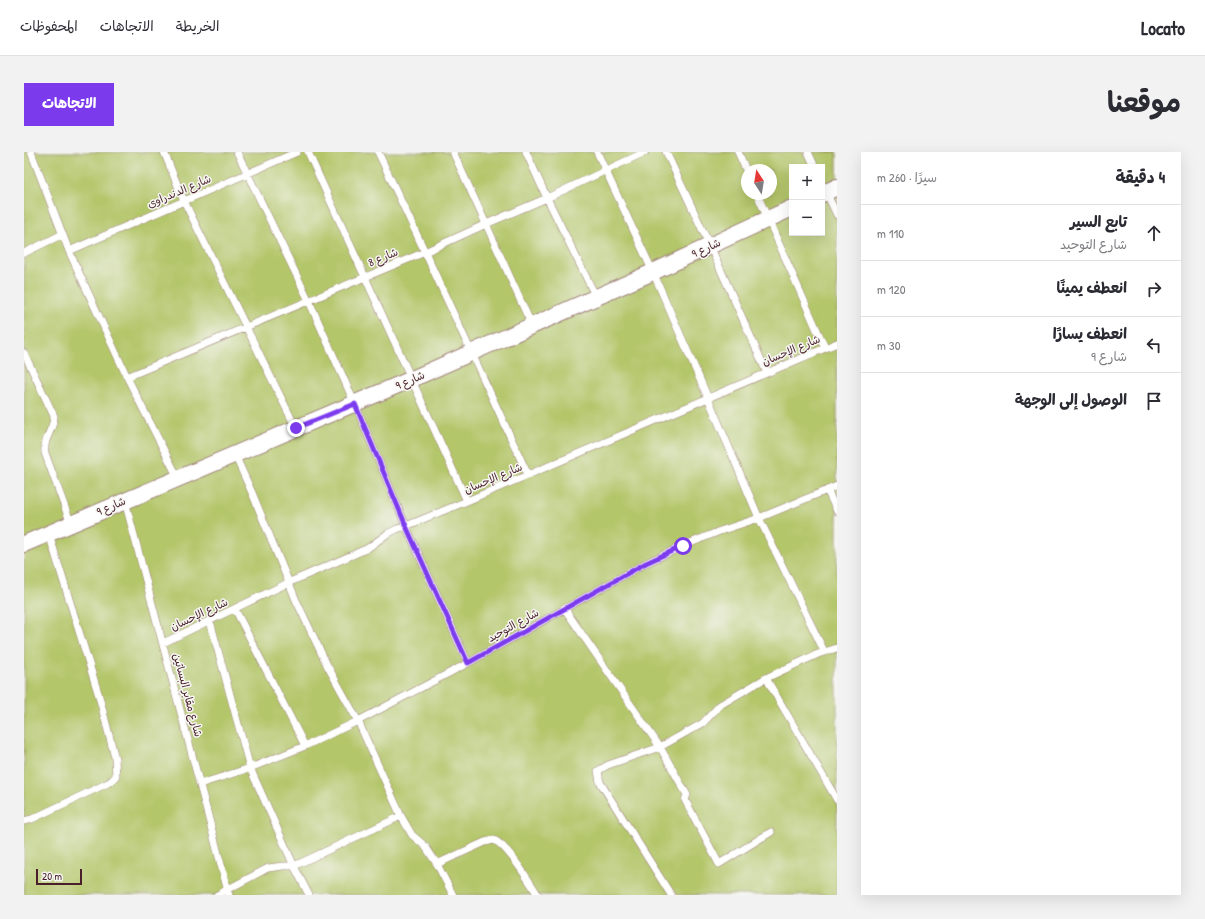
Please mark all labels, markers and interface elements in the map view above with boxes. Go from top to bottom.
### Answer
text: Locato [1141,15,1185,41]
text: المحفوظات [20,16,78,35]
text: الاتجاهات [100,16,154,35]
text: الخريطة [176,16,219,35]
button: الاتجاهات [24,83,114,126]
text: موقعنا [1107,83,1181,121]
north arrow [741,164,777,200]
map controls [789,164,825,236]
button: + [789,164,825,200]
text: 4 دقيقة [1115,165,1165,188]
text: سيرًا · 260 m [877,168,937,186]
street label: شارع الدندراوى [145,171,214,213]
button: − [789,200,825,236]
text: تابع السير [1070,211,1127,232]
icon: ahead [1143,222,1165,244]
text: 110 m [877,224,904,242]
street label: شارع 9 [689,235,724,263]
text: شارع التوحيد [1060,235,1127,253]
street label: شارع 8 [366,244,401,271]
text: انعطف يمينًا [1057,277,1127,298]
icon: right [1143,278,1165,300]
text: 120 m [877,280,905,298]
text: انعطف يسارًا [1053,323,1127,344]
street label: شارع الإحسان [760,331,823,370]
icon: left [1143,334,1165,356]
text: 30 m [877,336,901,354]
text: شارع 9 [1091,347,1127,365]
street label: شارع 9 [393,367,428,394]
text: الوصول إلى الوجهة [1015,389,1127,410]
icon: arrive [1143,390,1165,412]
route end [287,419,305,437]
street label: شارع الإحسان [462,459,525,498]
street label: شارع 9 [94,493,129,520]
route start [674,537,692,555]
street label: شارع الإحسان [168,595,231,635]
street label: شارع التوحيد [485,605,542,647]
street label: شارع مقابر البساتين [168,652,206,739]
scale bar [36,867,82,886]
text: 20 m [42,869,62,883]

